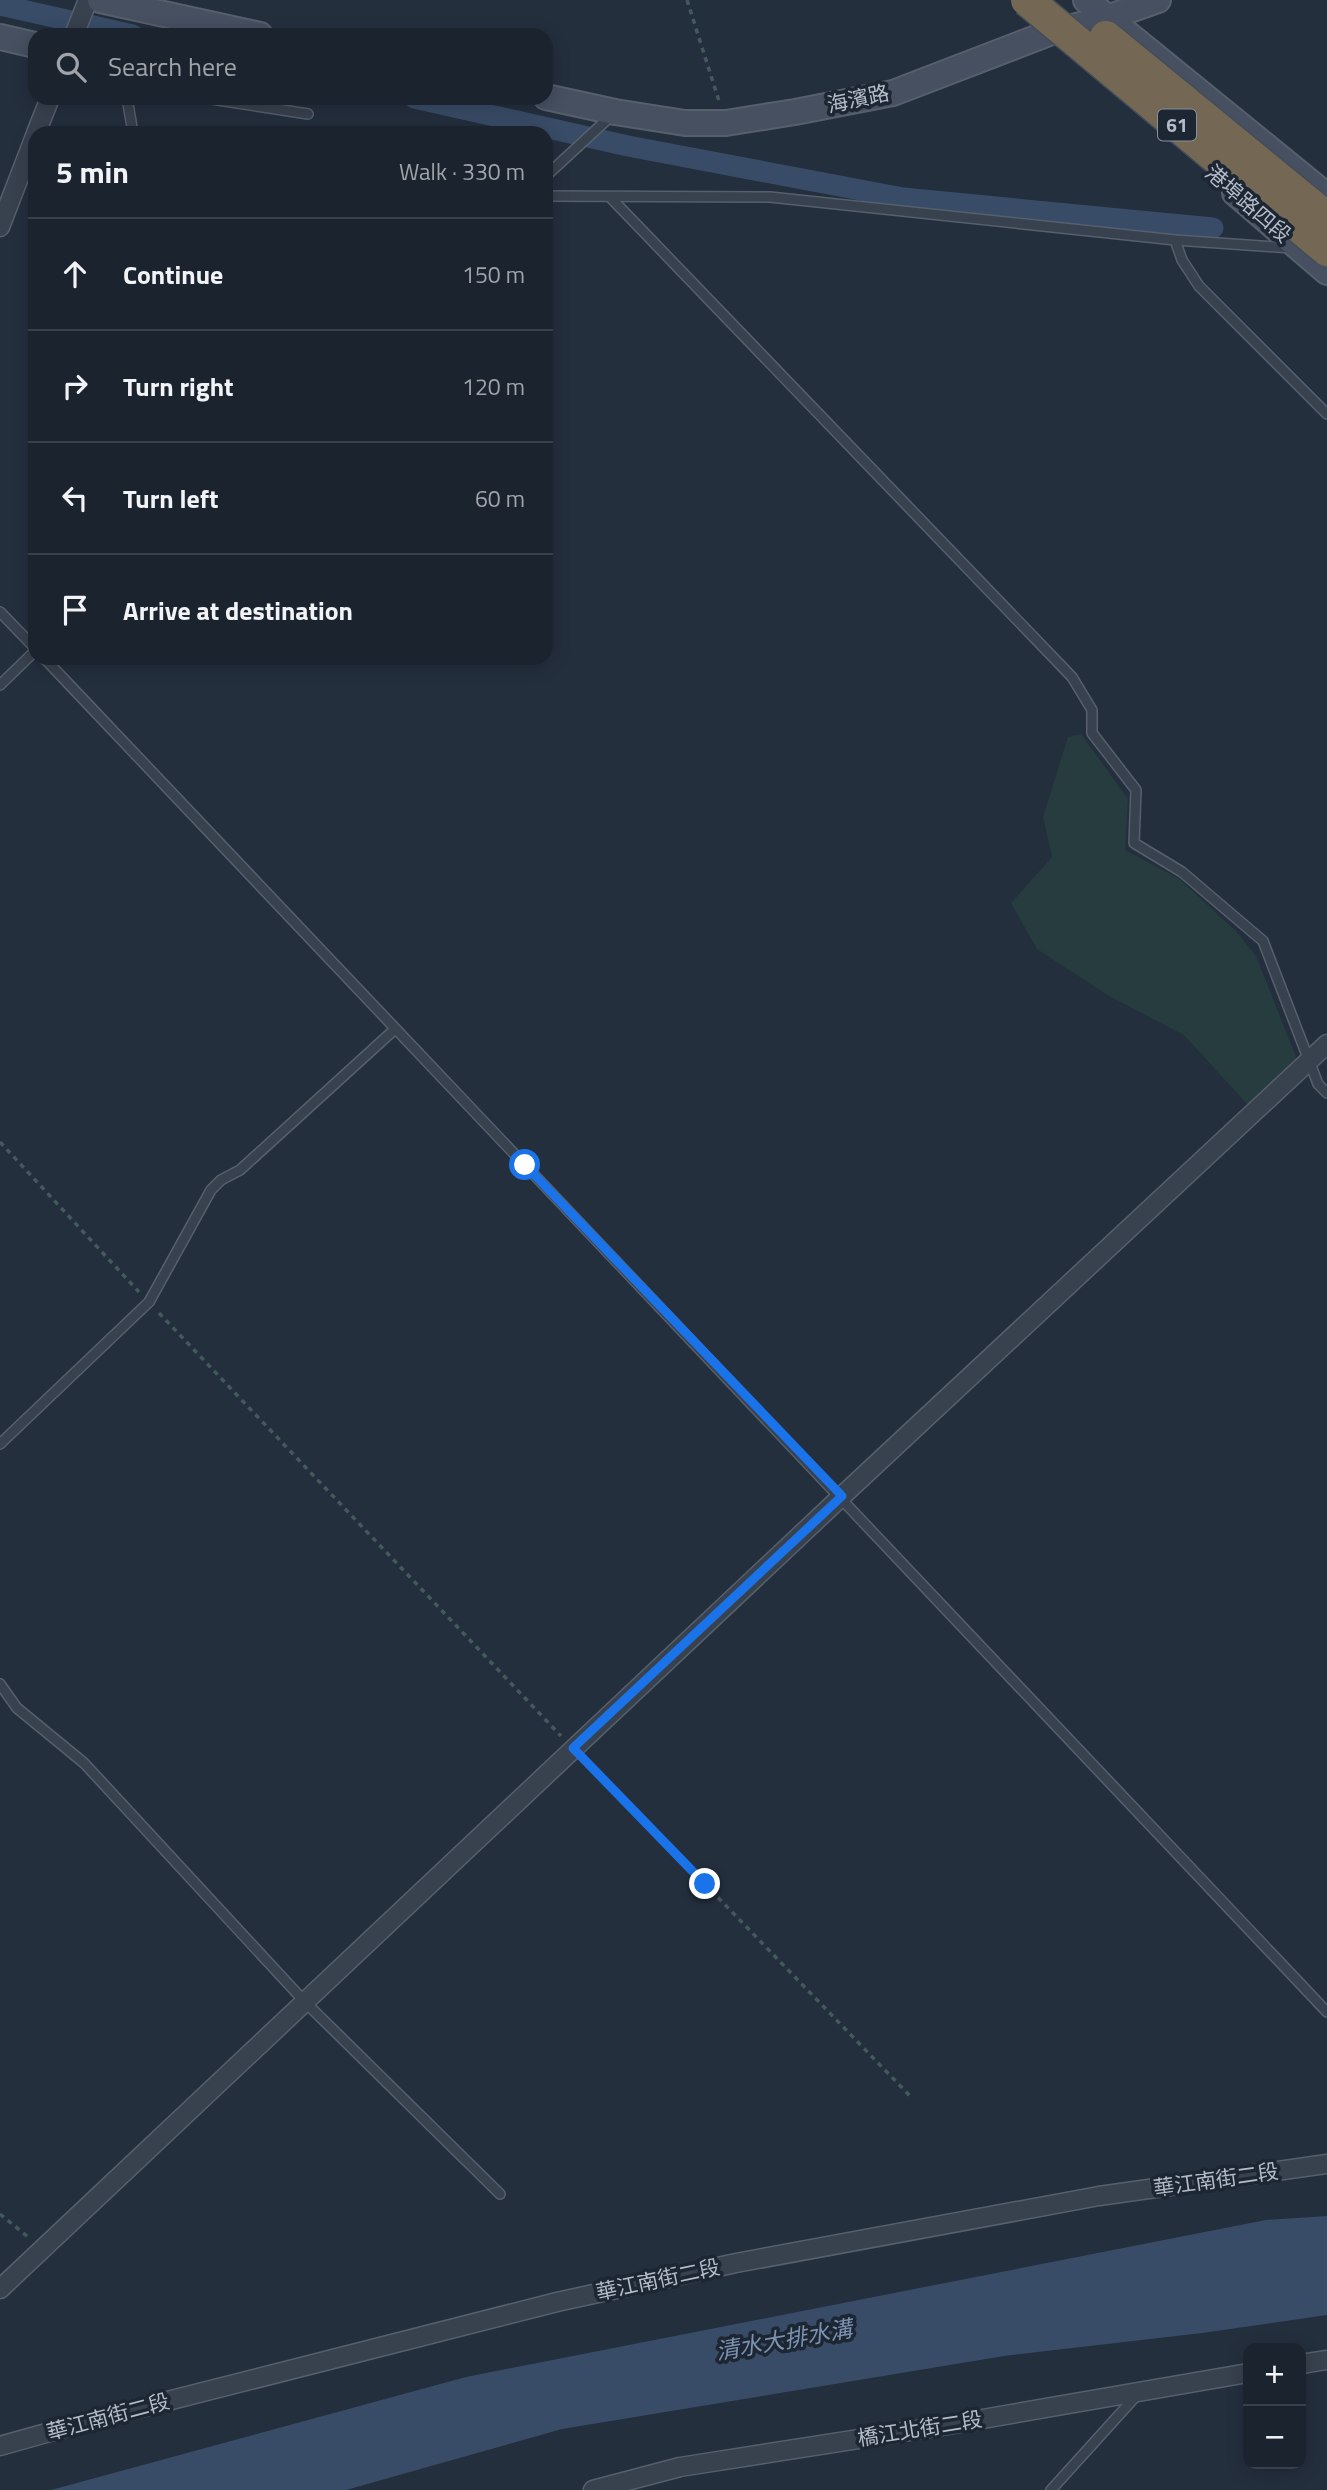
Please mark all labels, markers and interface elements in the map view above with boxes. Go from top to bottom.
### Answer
search box [28,28,553,105]
text: Search here [108,47,237,86]
icon: search [52,48,90,86]
street label: 海濱路 [824,76,892,120]
road number: 61 [1158,110,1196,140]
text: 5 min [56,149,129,195]
text: Walk · 330 m [399,154,525,189]
street label: 港埠路四段 [1199,157,1299,250]
icon: ahead [56,255,94,293]
text: Continue [123,255,223,294]
text: 150 m [462,257,525,292]
icon: right [56,367,94,405]
text: Turn right [123,367,234,406]
text: 120 m [462,369,525,404]
icon: left [56,479,94,517]
text: Turn left [123,479,218,518]
text: 60 m [475,481,525,516]
icon: arrive [56,591,94,629]
text: Arrive at destination [123,591,353,630]
route start [509,1149,540,1180]
route end [689,1868,720,1899]
street label: 華江南街二段 [1151,2154,1280,2204]
street label: 華江南街二段 [593,2250,723,2308]
water label: 清水大排水溝 [713,2310,858,2369]
map controls [1243,2343,1306,2469]
button: + [1243,2343,1306,2406]
street label: 華江南街二段 [43,2384,173,2448]
street label: 橋江北街二段 [855,2402,985,2454]
button: − [1243,2406,1306,2469]

